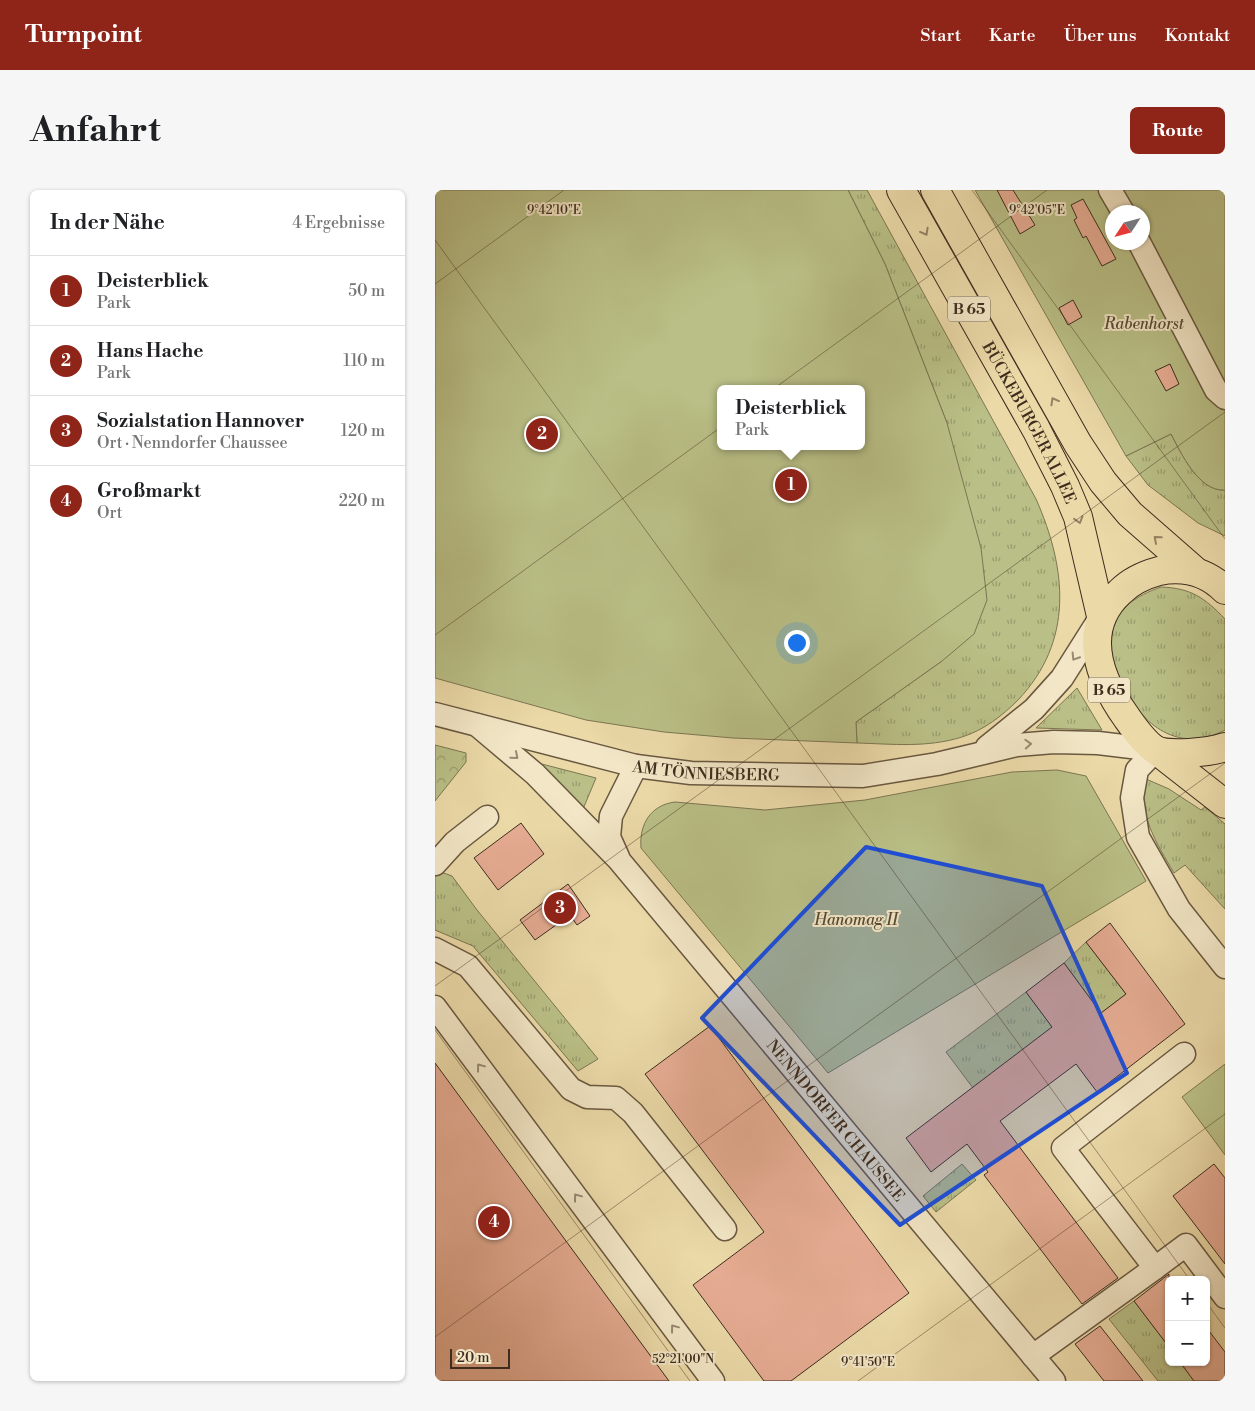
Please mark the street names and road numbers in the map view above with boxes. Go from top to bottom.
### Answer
road number: B 65 [948,296,990,322]
street label: BÜCKEBURGER ALLEE [977,337,1080,507]
road number: B 65 [1088,678,1130,702]
street label: AM TÖNNIESBERG [630,757,780,786]
street label: NENNDORFER CHAUSSEE [762,1036,909,1206]

